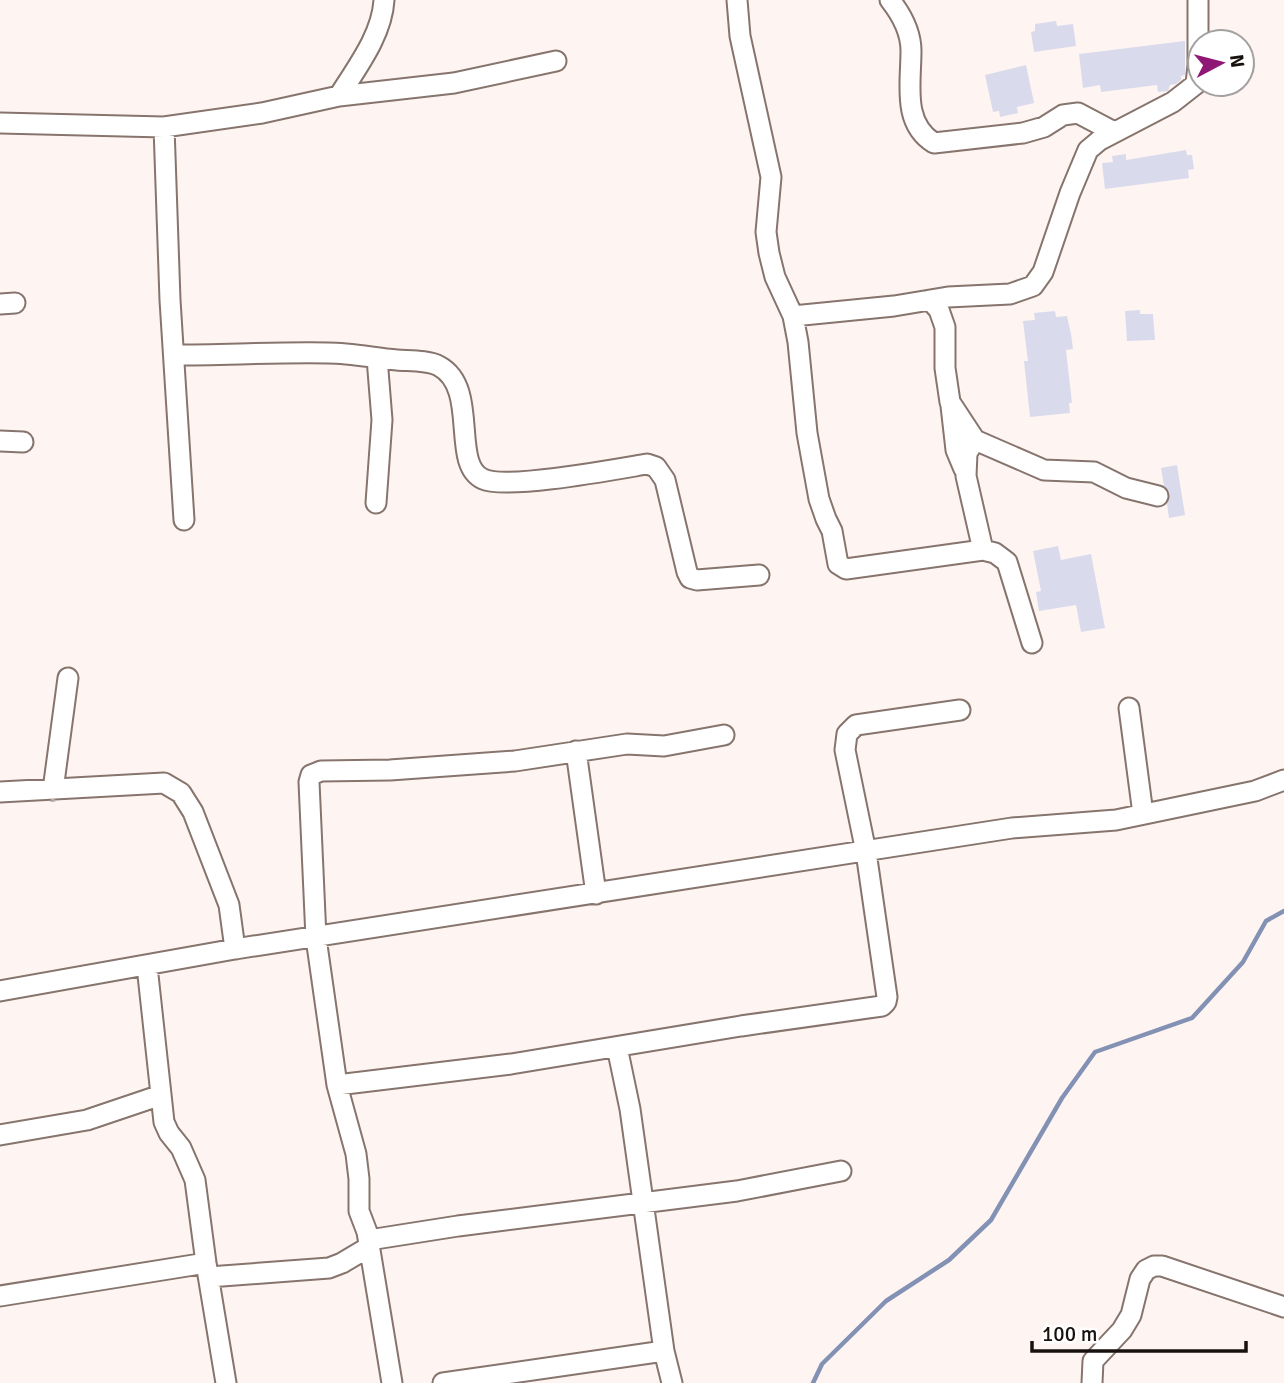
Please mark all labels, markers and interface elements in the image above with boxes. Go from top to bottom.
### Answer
north arrow [1186,28,1256,98]
text: N [1224,53,1250,69]
scale bar [1032,1310,1246,1354]
text: 100 m [1042,1321,1097,1347]

